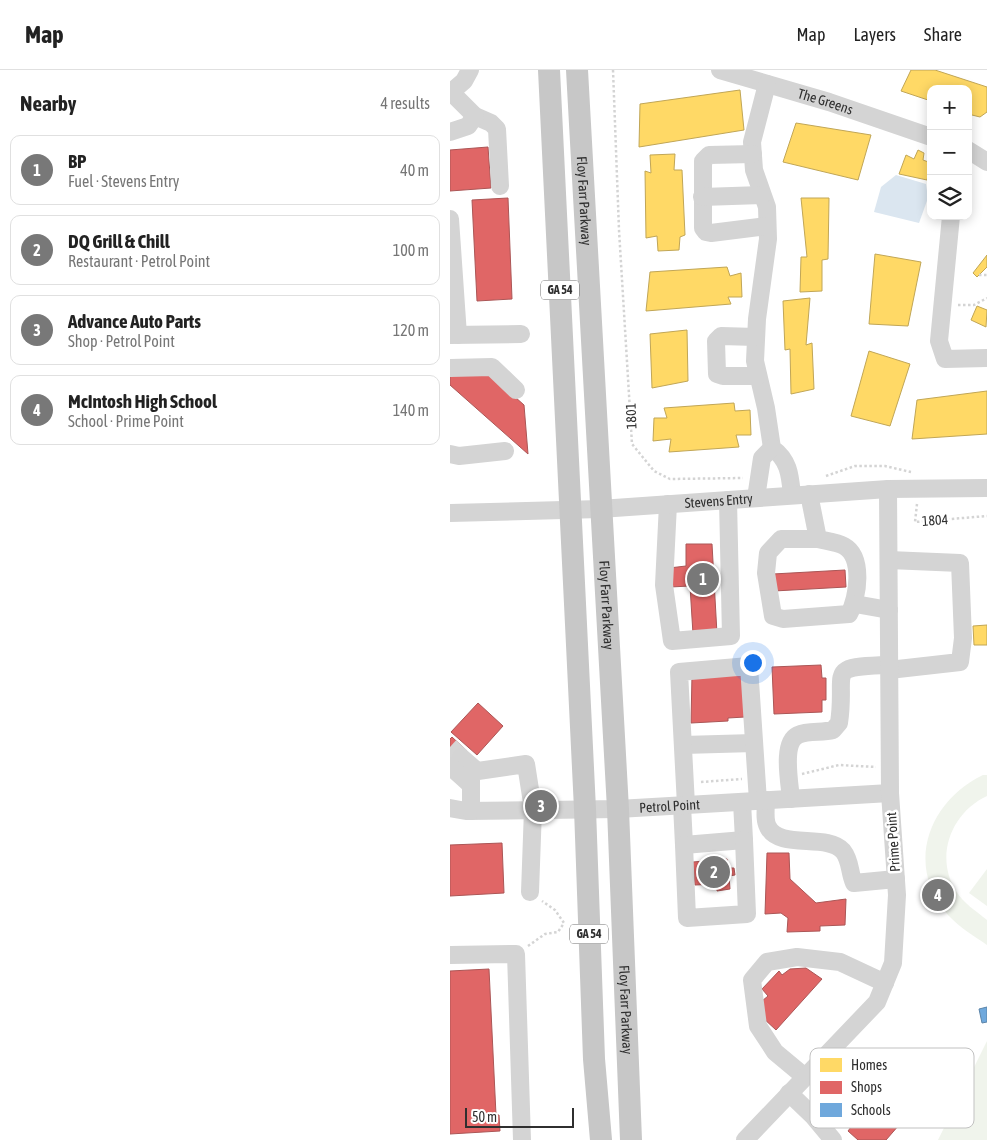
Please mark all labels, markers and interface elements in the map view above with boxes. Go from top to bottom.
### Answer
text: Map [25,21,64,48]
text: Map [796,24,825,45]
text: Layers [853,24,896,45]
text: Share [924,24,962,45]
street label: The Greens [796,85,855,118]
map controls [927,85,972,220]
button: + [927,85,972,130]
text: Nearby [20,91,76,115]
text: 4 results [380,94,430,112]
button: − [927,130,972,175]
text: BP [68,150,86,172]
street label: Floy Farr Parkway [574,156,595,246]
text: 1 [33,161,41,179]
text: 40 m [400,161,429,179]
text: Fuel · Stevens Entry [68,172,179,190]
button: layers [927,175,972,220]
text: DQ Grill & Chill [68,230,170,252]
text: 2 [33,241,41,259]
text: 100 m [393,241,429,259]
text: Restaurant · Petrol Point [68,252,210,270]
road number: GA 54 [541,280,579,300]
text: Advance Auto Parts [68,310,201,332]
text: 3 [33,321,41,339]
text: 120 m [393,321,429,339]
text: Shop · Petrol Point [68,332,175,350]
text: McIntosh High School [68,390,217,412]
text: 4 [33,401,41,419]
text: 140 m [393,401,429,419]
street label: 1801 [623,403,639,429]
text: School · Prime Point [68,412,184,430]
street label: Stevens Entry [684,490,754,511]
street label: 1804 [921,511,949,529]
street label: Floy Farr Parkway [596,560,617,650]
pin: 1 [687,560,719,598]
your location [740,650,766,676]
pin: 3 [525,787,557,825]
street label: Petrol Point [639,796,700,816]
street label: Prime Point [883,812,903,872]
pin: 2 [698,853,730,891]
pin: 4 [922,876,954,914]
road number: GA 54 [570,924,608,944]
street label: Floy Farr Parkway [616,965,636,1055]
legend [810,1048,974,1128]
text: Homes [851,1057,887,1073]
text: Shops [851,1079,882,1095]
text: Schools [851,1102,891,1118]
scale bar [465,1105,574,1128]
text: 50 m [472,1109,497,1125]

